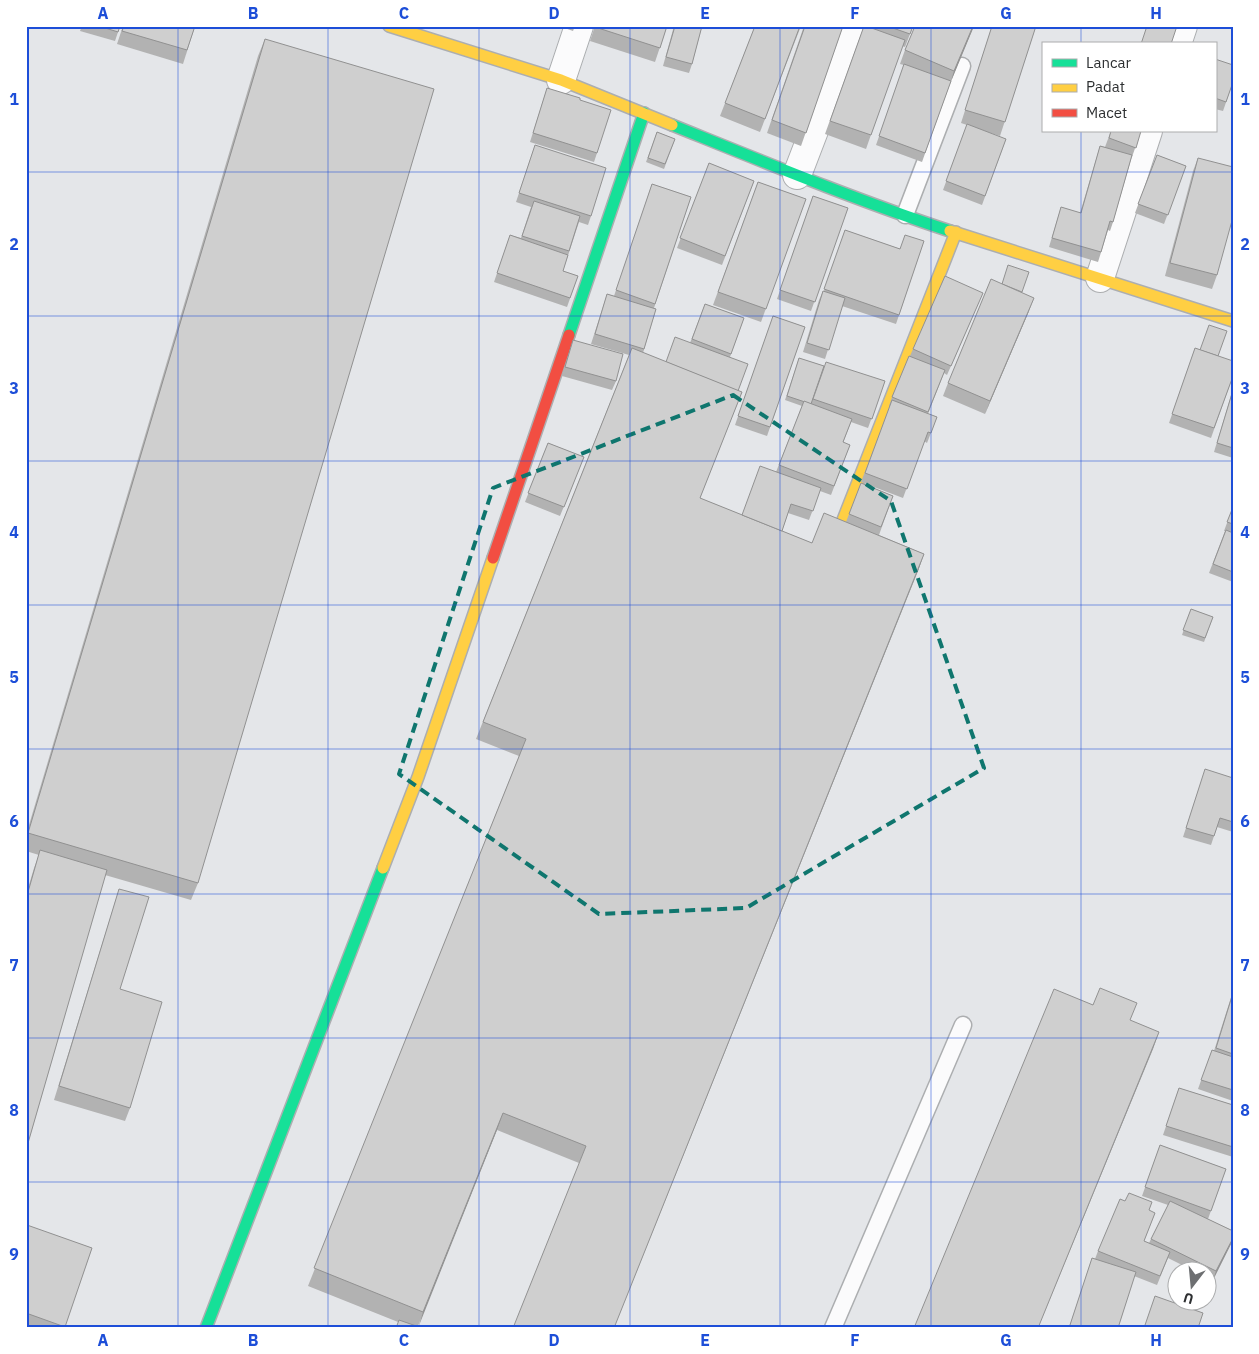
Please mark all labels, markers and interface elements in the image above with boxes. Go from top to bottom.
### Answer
text: A [98,3,109,23]
text: B [248,3,259,23]
text: C [399,3,409,23]
text: D [548,3,560,23]
text: E [700,3,710,23]
text: F [850,3,860,23]
text: G [1000,3,1012,23]
text: H [1150,3,1162,23]
legend [1042,42,1216,132]
text: Lancar [1086,53,1132,72]
text: Padat [1086,77,1125,96]
text: 1 [9,89,19,109]
text: 1 [1240,89,1250,109]
text: Macet [1086,103,1127,122]
text: 2 [9,234,19,254]
text: 2 [1240,234,1250,254]
text: 3 [9,378,19,398]
text: 3 [1240,378,1250,398]
text: 4 [9,522,19,542]
text: 4 [1240,522,1250,542]
text: 5 [9,667,19,687]
text: 5 [1240,667,1250,687]
text: 6 [9,811,19,831]
text: 6 [1240,811,1250,831]
text: 7 [9,955,19,975]
text: 7 [1240,955,1250,975]
text: 8 [9,1100,19,1120]
text: 8 [1240,1100,1250,1120]
text: 9 [9,1244,19,1264]
text: 9 [1240,1244,1250,1264]
north arrow [1166,1262,1216,1312]
text: U [1181,1289,1196,1308]
text: A [98,1330,109,1350]
text: B [248,1330,259,1350]
text: C [399,1330,409,1350]
text: D [548,1330,560,1350]
text: E [700,1330,710,1350]
text: F [850,1330,860,1350]
text: G [1000,1330,1012,1350]
text: H [1150,1330,1162,1350]

